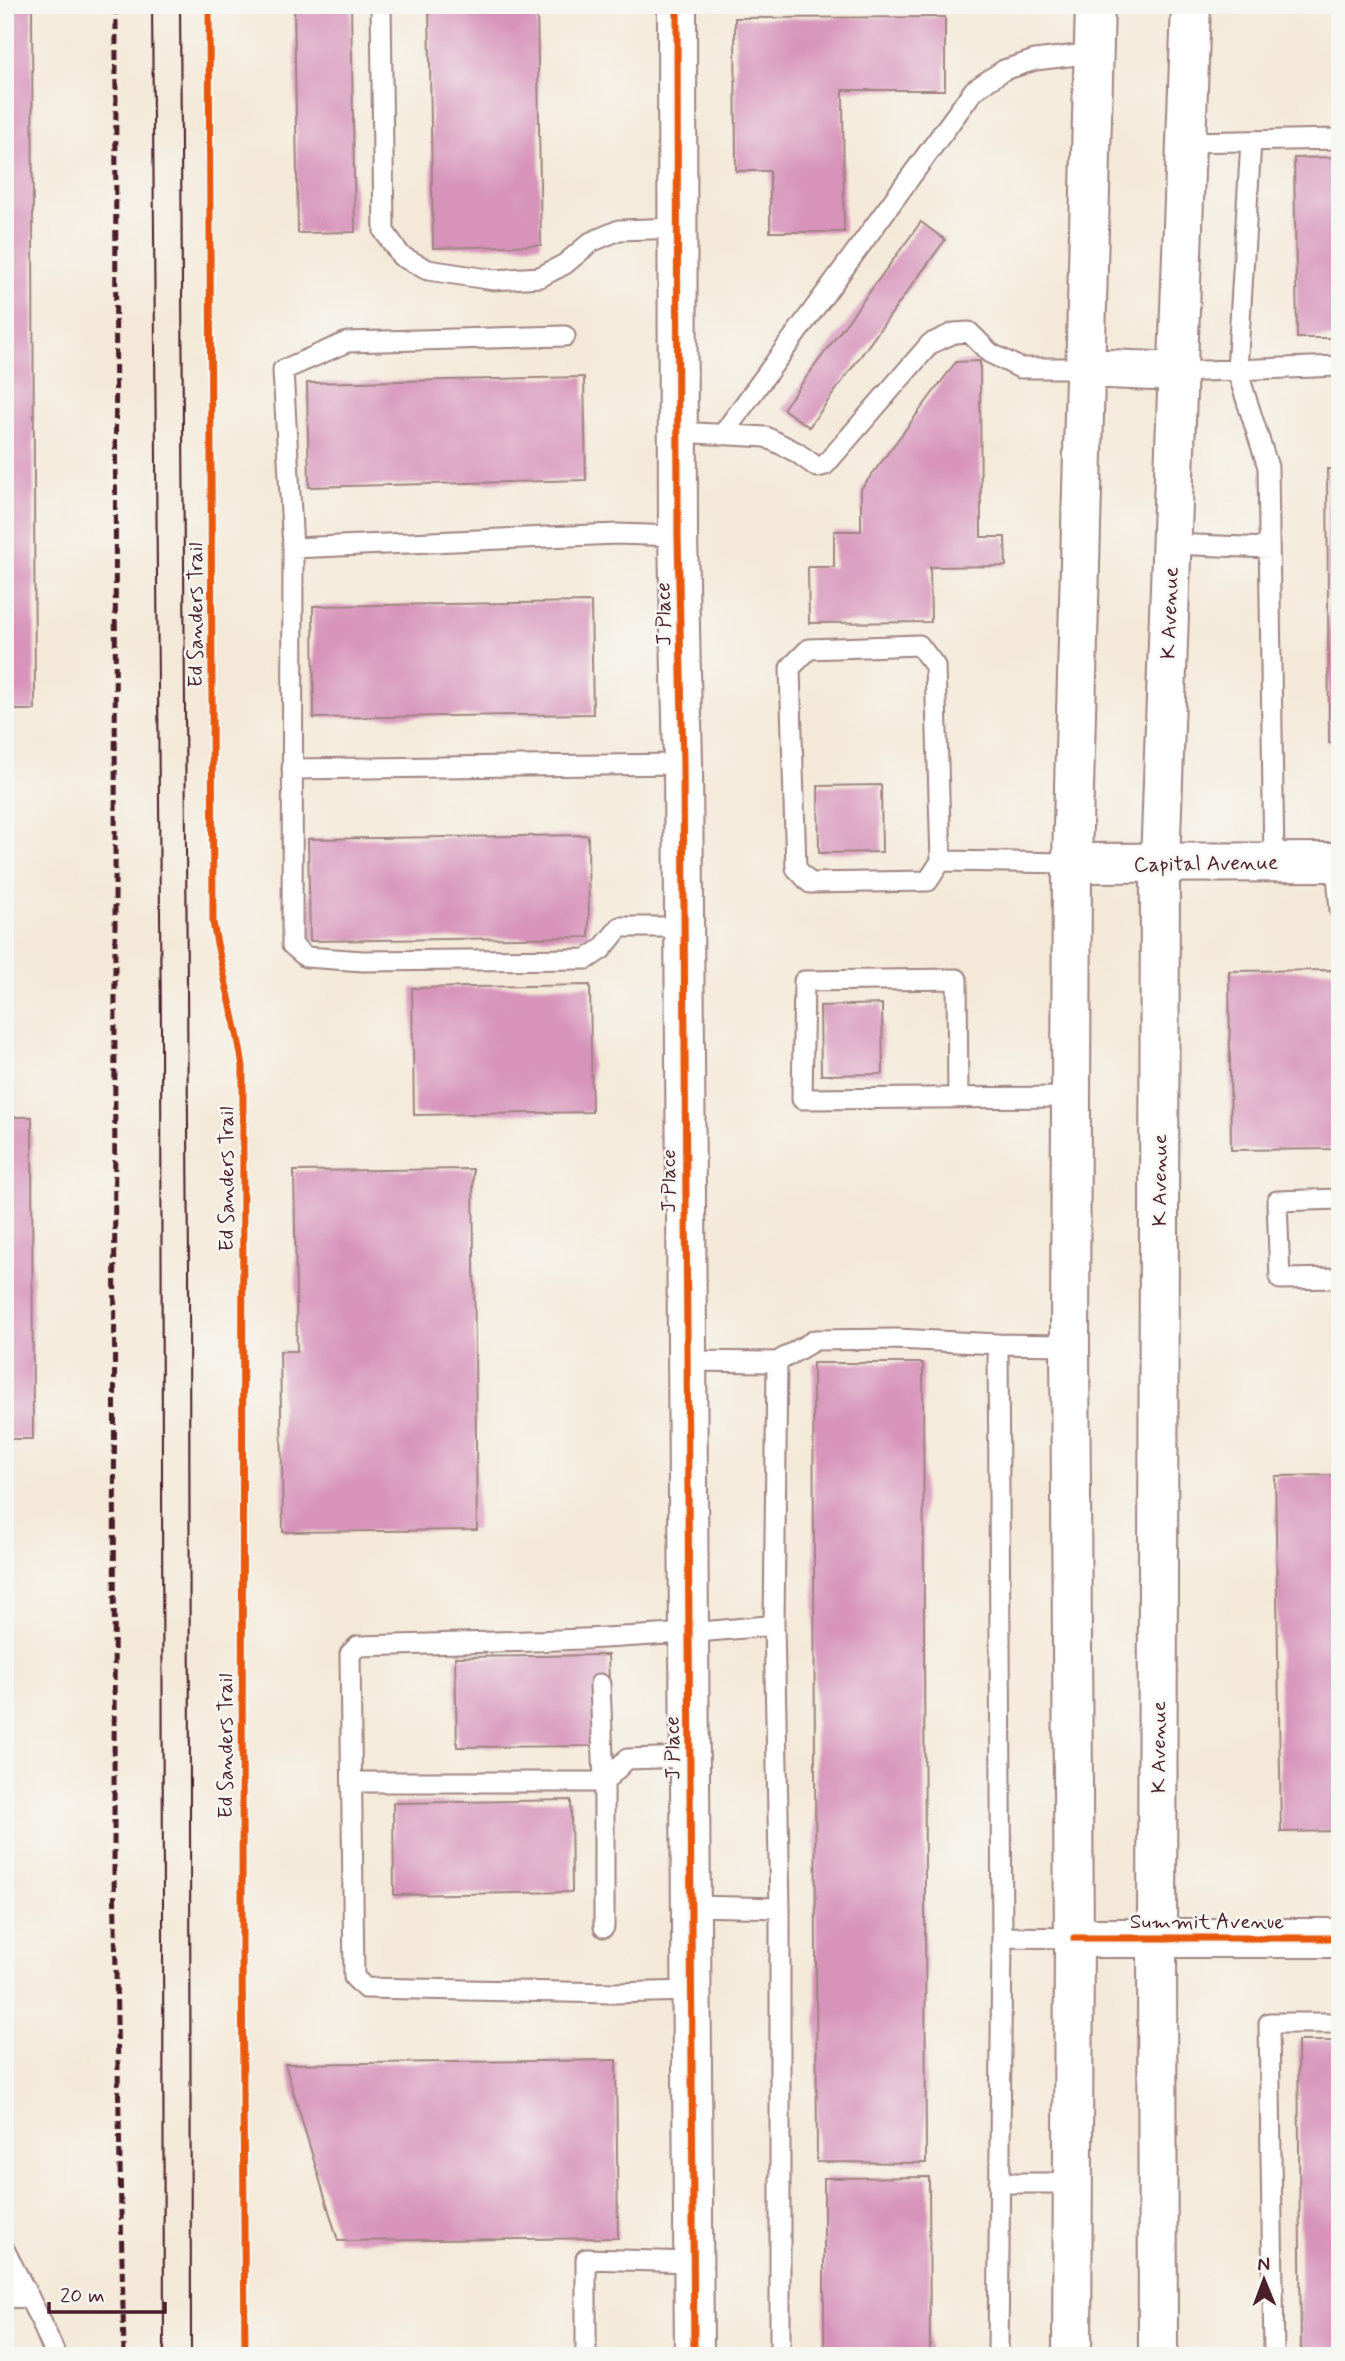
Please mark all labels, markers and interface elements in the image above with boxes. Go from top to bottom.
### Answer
street label: Ed Sanders Trail [182,542,210,688]
street label: K Avenue [1154,566,1186,660]
street label: J Place [649,582,679,646]
street label: Capital Avenue [1133,849,1279,879]
street label: Ed Sanders Trail [213,1106,241,1252]
street label: K Avenue [1146,1134,1174,1226]
street label: J Place [655,1149,683,1213]
street label: Ed Sanders Trail [212,1673,240,1819]
street label: K Avenue [1145,1701,1173,1793]
street label: J Place [658,1716,688,1780]
street label: Summit Avenue [1130,1908,1284,1936]
north arrow [1230,2246,1300,2316]
text: N [1257,2252,1270,2277]
scale bar [49,2270,164,2314]
text: 20 m [60,2282,105,2310]

